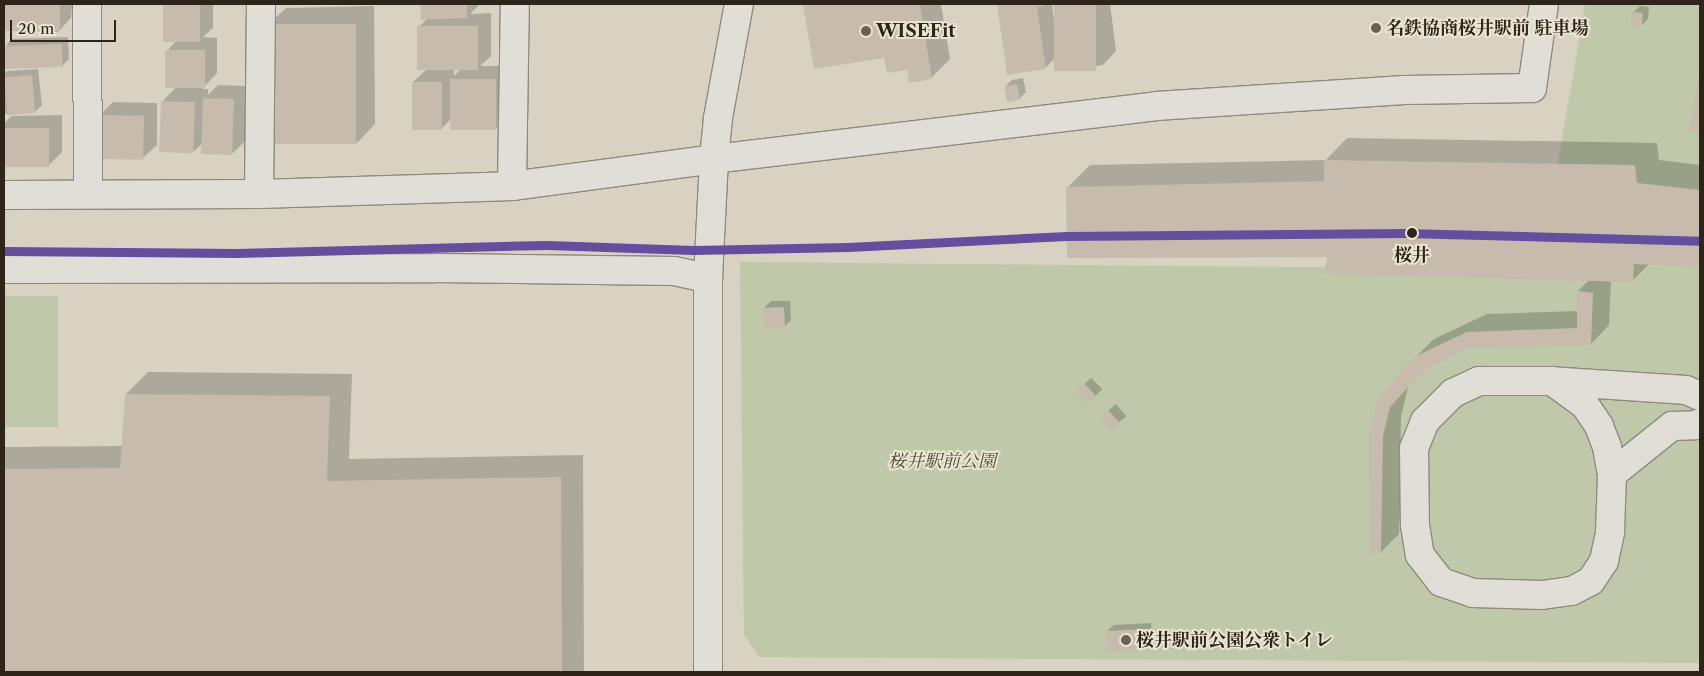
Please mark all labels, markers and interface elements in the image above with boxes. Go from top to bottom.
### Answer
scale bar [12,10,119,42]
place label: 名鉄協商桜井駅前 駐車場 [1386,17,1589,39]
text: 20 m [18,19,54,38]
place label: WISEFit [876,20,956,42]
marker: 名鉄協商桜井駅前 駐車場 [1370,22,1382,34]
marker: WISEFit [860,25,872,37]
marker: 桜井 [1403,224,1421,242]
place label: 桜井 [1394,244,1430,266]
park label: 桜井駅前公園 [888,450,996,472]
place label: 桜井駅前公園公衆トイレ [1136,629,1334,651]
marker: 桜井駅前公園公衆トイレ [1120,634,1132,646]

